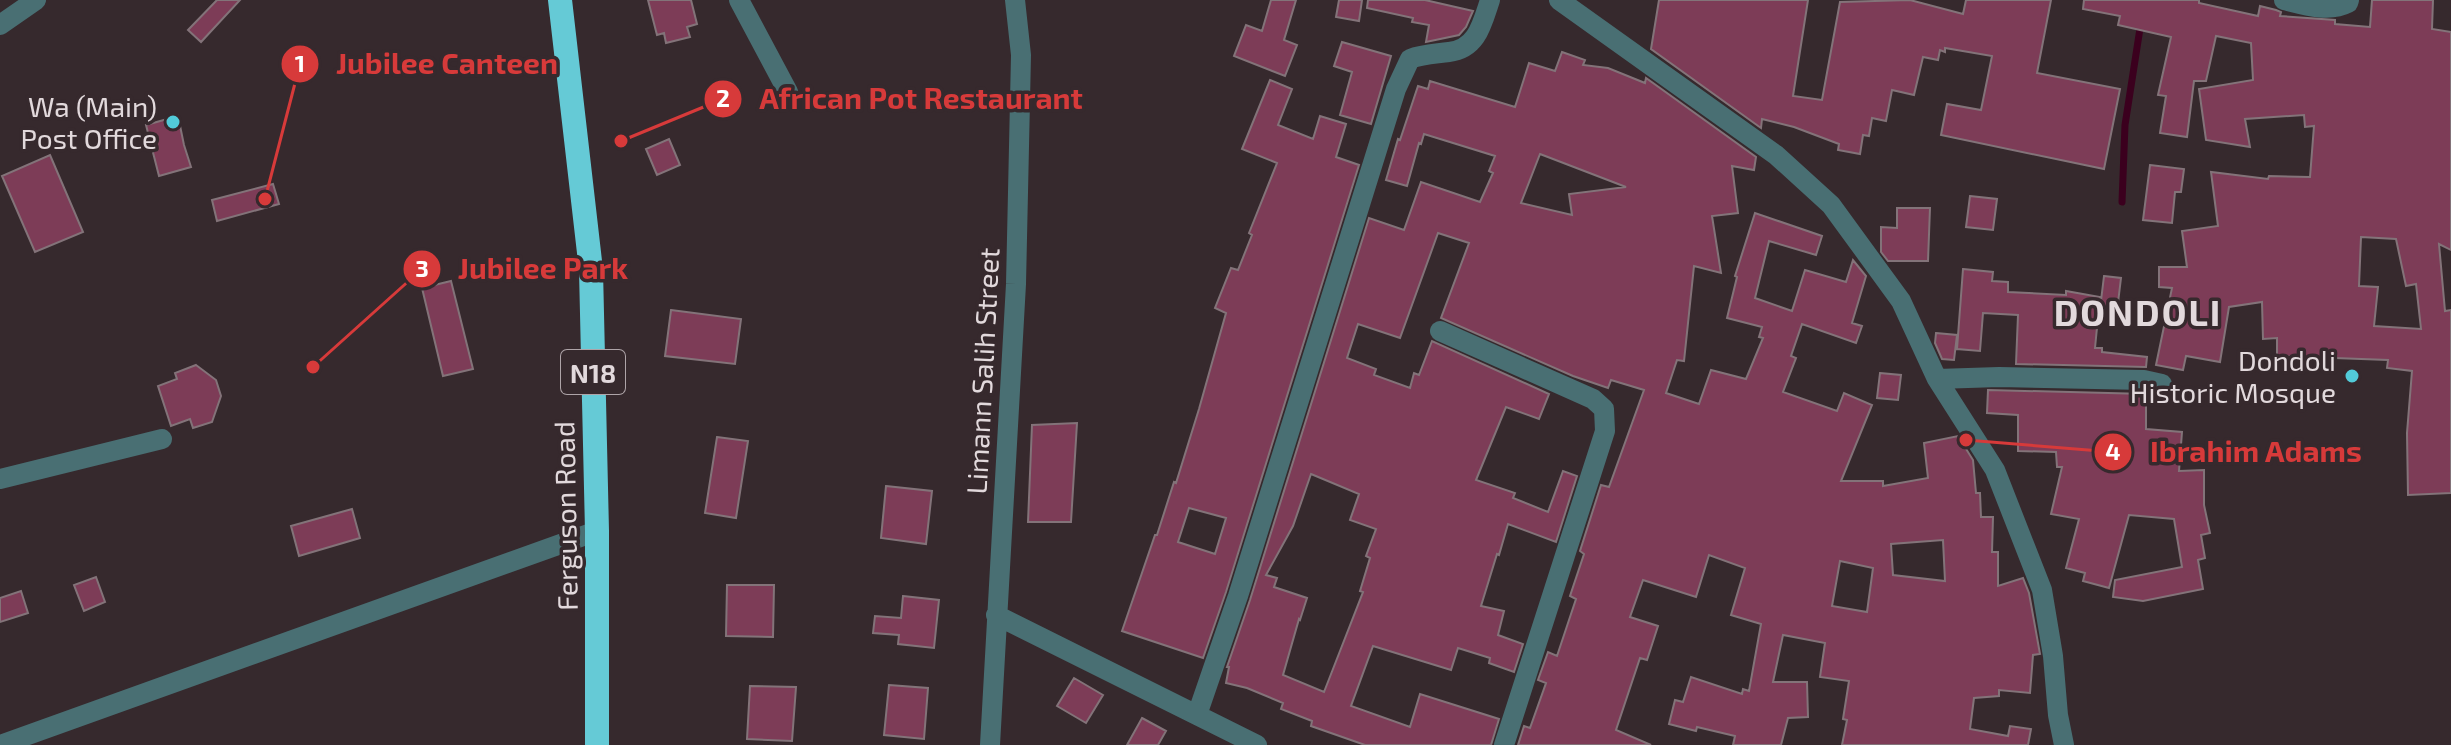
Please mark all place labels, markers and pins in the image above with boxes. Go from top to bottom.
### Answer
callout: Jubilee Canteen [280,37,574,91]
callout: African Pot Restaurant [703,72,1099,126]
place label: Wa (Main) Post Office [20,89,157,155]
marker: Wa (Main) Post Office [164,113,182,131]
callout: Jubilee Park [402,242,644,296]
place label: Dondoli Historic Mosque [2130,343,2336,409]
marker: Dondoli Historic Mosque [2343,367,2361,385]
callout: Ibrahim Adams [2093,425,2378,479]

